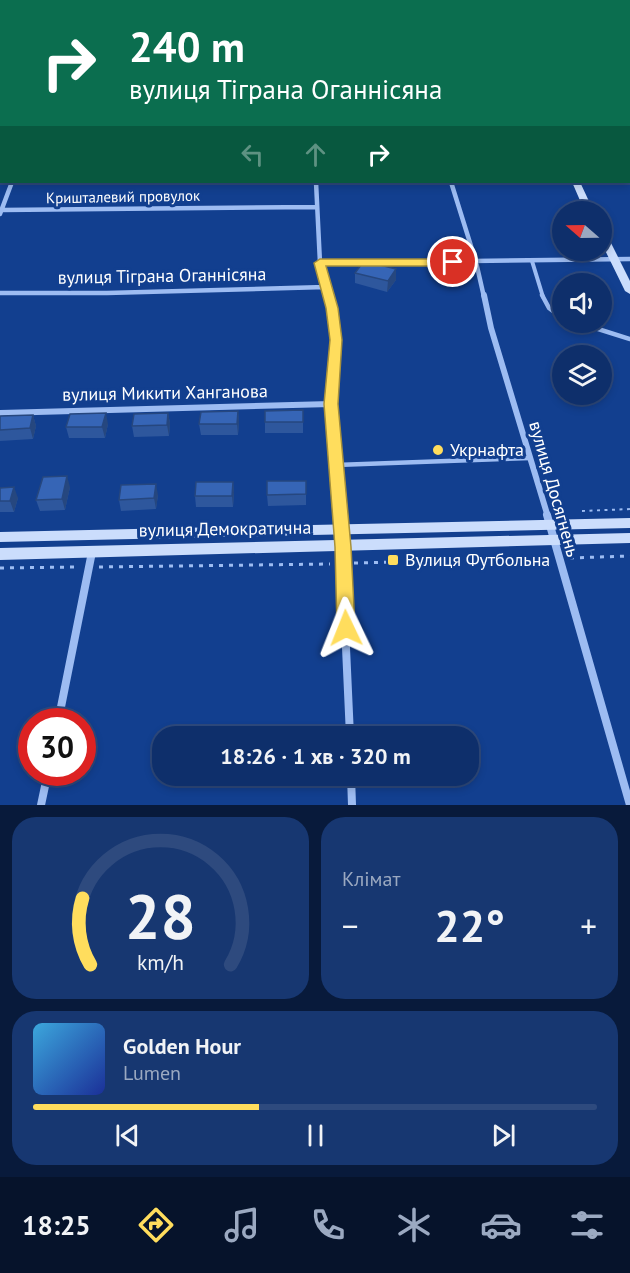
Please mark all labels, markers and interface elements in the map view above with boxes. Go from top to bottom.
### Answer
text: 240 m [129,19,245,74]
icon: right [30,24,108,102]
text: вулиця Тіграна Оганнісяна [129,72,442,106]
icon: left [236,138,269,171]
icon: ahead [299,138,332,171]
icon: right [362,138,395,171]
street label: Кришталевий провулок [46,186,201,207]
north arrow [552,201,612,261]
map controls [552,201,612,405]
pin [427,236,478,287]
icon: arrive [436,245,469,278]
street label: вулиця Тіграна Оганнісяна [57,262,267,289]
button: sound [552,273,612,333]
button: layers [552,345,612,405]
street label: вулиця Микити Ханганова [62,379,268,406]
street label: вулиця Досягнень [524,418,585,559]
place label: Укрнафта [450,438,524,461]
marker: Укрнафта [431,443,445,457]
street label: вулиця Демократична [139,515,311,542]
place label: Вулиця Футбольна [405,548,550,571]
marker: Вулиця Футбольна [386,553,400,567]
position arrow [314,596,378,660]
speed limit sign: 30 [18,708,96,786]
text: 18:26 · 1 хв · 320 m [220,742,411,770]
text: Клімат [342,866,400,892]
text: 28 [125,875,196,956]
text: 22° [434,896,505,954]
text: − [342,904,359,947]
text: + [580,904,597,947]
text: km/h [137,948,184,976]
text: Golden Hour [123,1032,241,1060]
text: Lumen [123,1060,181,1086]
icon: previous [111,1119,144,1152]
icon: pause [299,1119,332,1152]
icon: next [487,1119,520,1152]
icon: directions [135,1204,177,1246]
icon: music [221,1204,263,1246]
icon: phone [307,1204,349,1246]
icon: climate [393,1204,435,1246]
icon: car [480,1204,522,1246]
icon: filters [566,1204,608,1246]
text: 18:25 [22,1208,91,1242]

